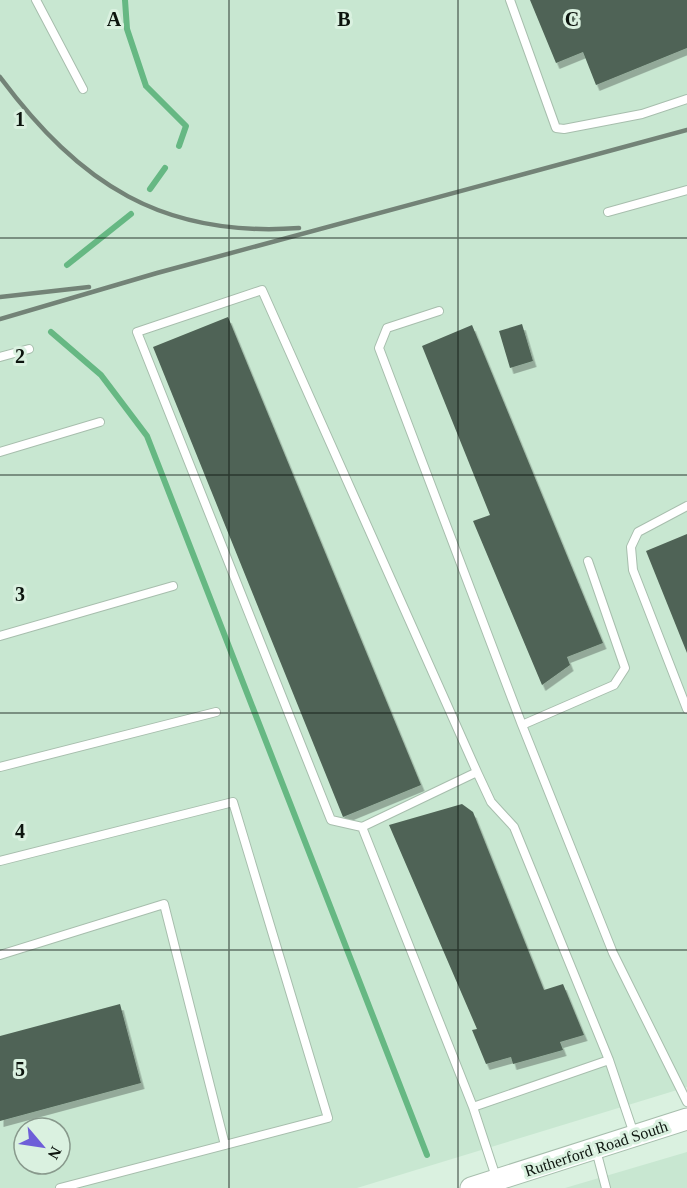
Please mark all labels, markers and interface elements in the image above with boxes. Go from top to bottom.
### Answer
text: A [107,8,122,30]
text: B [337,8,351,30]
text: C [565,8,579,30]
text: 1 [15,108,25,130]
text: 2 [15,345,25,367]
text: 3 [15,583,25,605]
text: 4 [15,820,25,842]
text: 5 [15,1058,25,1080]
north arrow [12,1116,72,1176]
street label: Rutherford Road South [523,1117,670,1180]
text: N [44,1144,65,1163]

